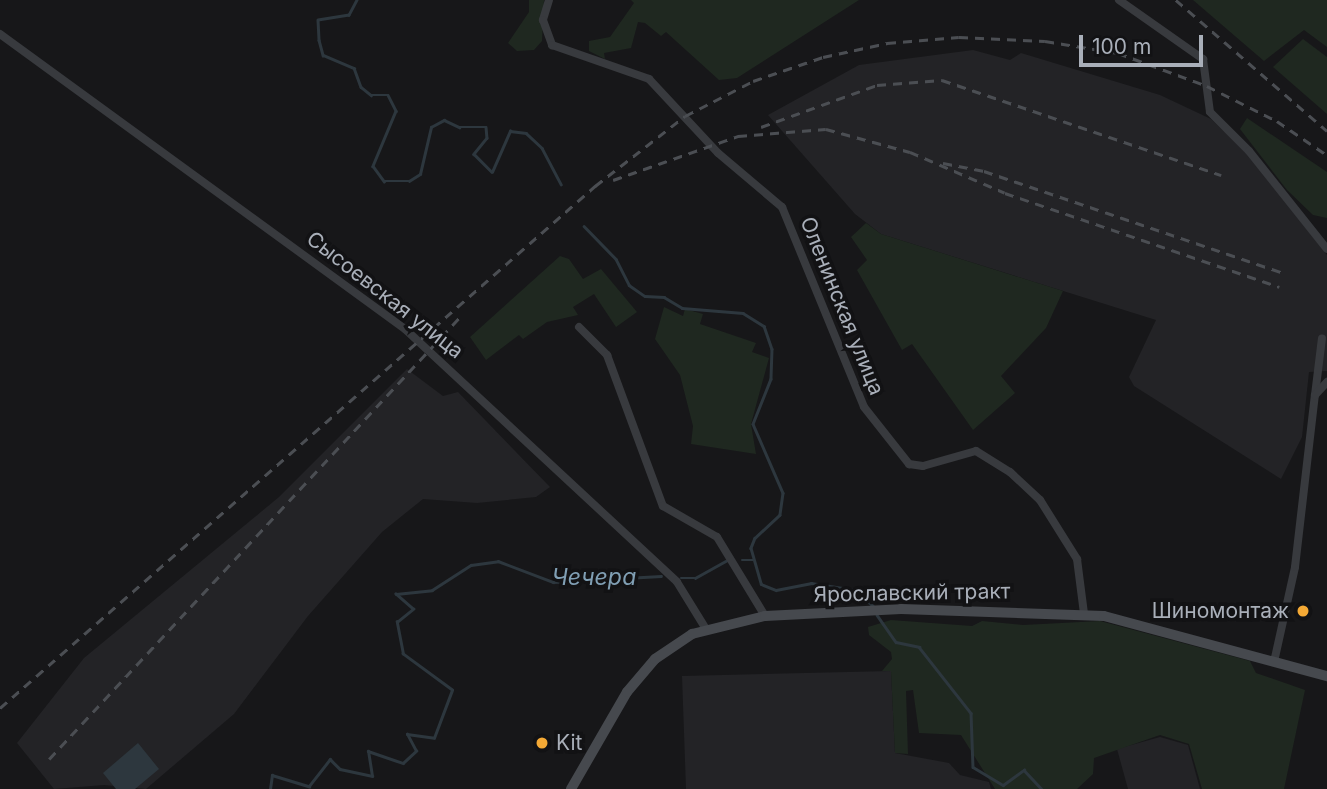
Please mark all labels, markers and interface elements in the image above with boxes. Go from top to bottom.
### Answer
scale bar [1082,21,1206,65]
text: 100 m [1092,34,1151,59]
street label: Оленинская улица [795,213,889,399]
street label: Сысоевская улица [302,226,468,364]
water label: Чечера [552,563,636,591]
street label: Ярославский тракт [813,579,1011,607]
place label: Шиномонтаж [1152,598,1289,624]
marker: Шиномонтаж [1295,603,1311,619]
place label: Kit [556,730,582,756]
marker: Kit [534,735,550,751]

